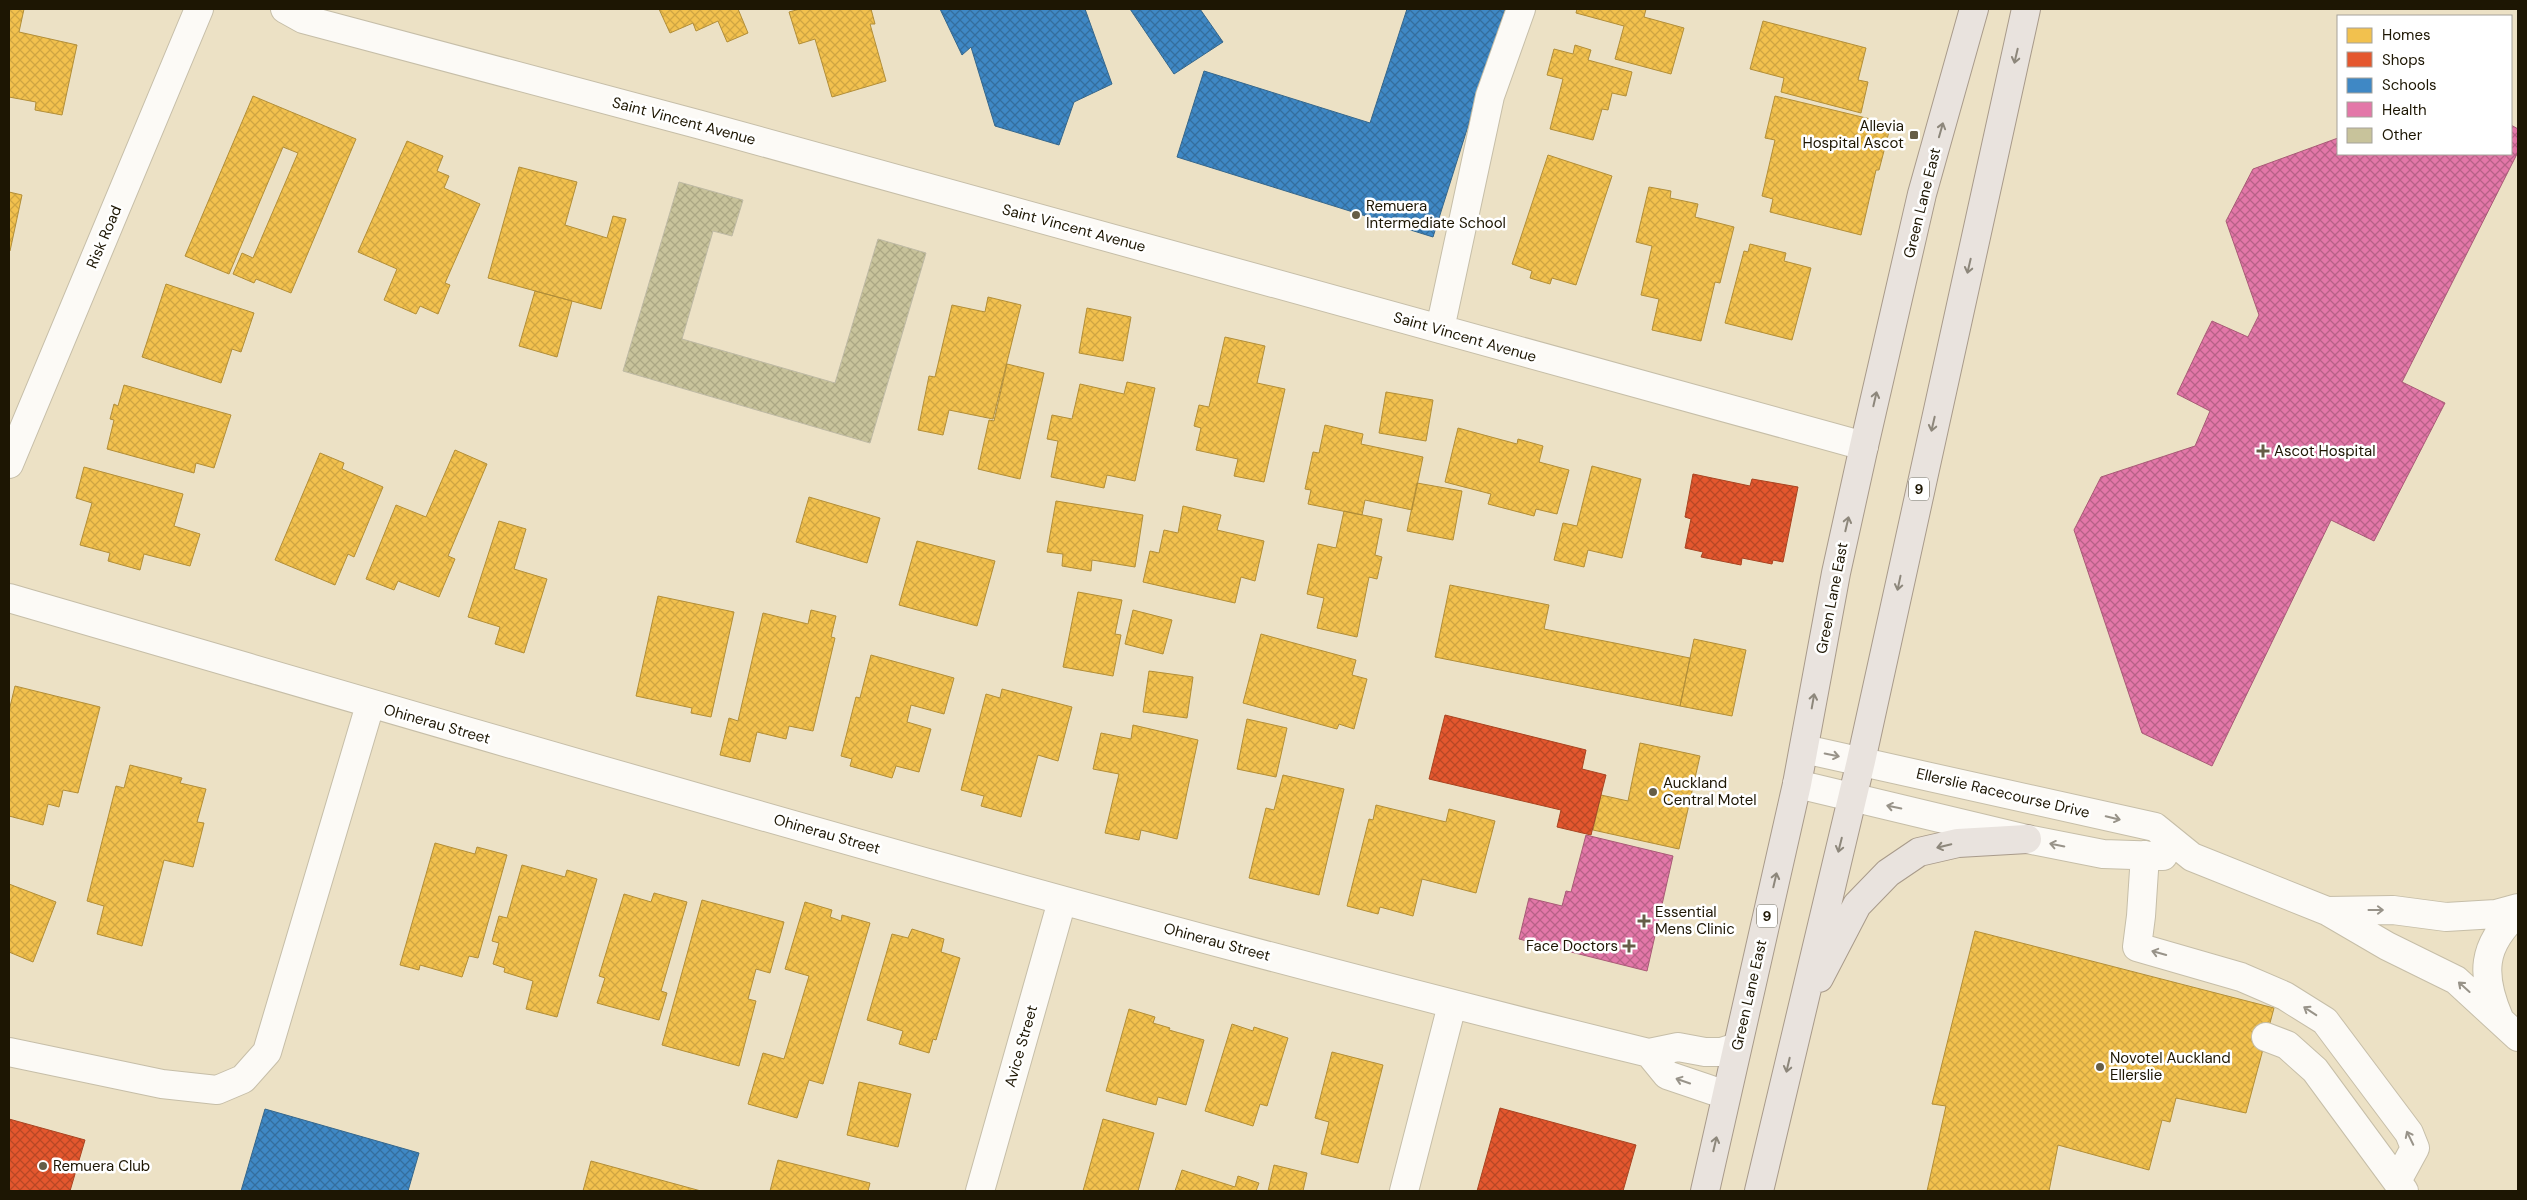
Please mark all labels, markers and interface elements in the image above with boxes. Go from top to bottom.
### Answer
legend [2337,15,2512,155]
text: Homes [2382,25,2431,45]
one-way arrow [2011,48,2020,64]
text: Shops [2382,50,2425,70]
text: Schools [2382,75,2437,95]
street label: Saint Vincent Avenue [610,92,758,150]
text: Health [2382,100,2427,120]
place label: Allevia Hospital Ascot [1802,116,1904,153]
one-way arrow [1936,123,1946,139]
text: Other [2382,125,2423,145]
marker: Allevia Hospital Ascot [1908,129,1920,141]
street label: Green Lane East [1899,146,1945,260]
place label: Remuera Intermediate School [1366,196,1506,233]
street label: Saint Vincent Avenue [1000,199,1148,257]
street label: Risk Road [82,202,126,272]
marker: Remuera Intermediate School [1350,209,1362,221]
one-way arrow [1964,257,1973,273]
street label: Saint Vincent Avenue [1391,307,1539,367]
one-way arrow [1871,391,1880,407]
one-way arrow [1928,416,1937,432]
place label: Ascot Hospital [2274,441,2376,461]
marker: Ascot Hospital [2256,444,2270,458]
road number: 9 [1909,478,1929,500]
one-way arrow [1843,517,1852,533]
street label: Green Lane East [1811,540,1853,655]
one-way arrow [1894,575,1903,591]
one-way arrow [1808,693,1818,709]
street label: Ohinerau Street [381,699,493,749]
one-way arrow [1824,751,1840,760]
street label: Ellerslie Racecourse Drive [1914,763,2092,823]
place label: Auckland Central Motel [1663,773,1757,810]
marker: Auckland Central Motel [1647,786,1659,798]
one-way arrow [1887,802,1903,812]
street label: Ohinerau Street [771,809,883,859]
one-way arrow [2105,814,2121,823]
one-way arrow [1835,837,1844,853]
one-way arrow [2049,839,2065,849]
one-way arrow [1936,842,1952,851]
one-way arrow [1771,873,1781,889]
place label: Essential Mens Clinic [1655,902,1735,939]
road number: 9 [1757,904,1777,928]
one-way arrow [2368,905,2384,915]
marker: Essential Mens Clinic [1637,914,1651,928]
street label: Ohinerau Street [1161,918,1273,966]
place label: Face Doctors [1526,936,1618,956]
street label: Green Lane East [1727,938,1771,1052]
marker: Face Doctors [1622,939,1636,953]
one-way arrow [2152,948,2168,958]
one-way arrow [2457,981,2470,993]
street label: Avice Street [1000,1003,1042,1089]
one-way arrow [2303,1006,2317,1017]
place label: Novotel Auckland Ellerslie [2110,1048,2231,1085]
one-way arrow [1783,1056,1792,1072]
marker: Novotel Auckland Ellerslie [2094,1061,2106,1073]
one-way arrow [1675,1075,1691,1085]
one-way arrow [2405,1131,2414,1146]
one-way arrow [1711,1136,1720,1152]
place label: Remuera Club [53,1156,150,1176]
marker: Remuera Club [37,1160,49,1172]

